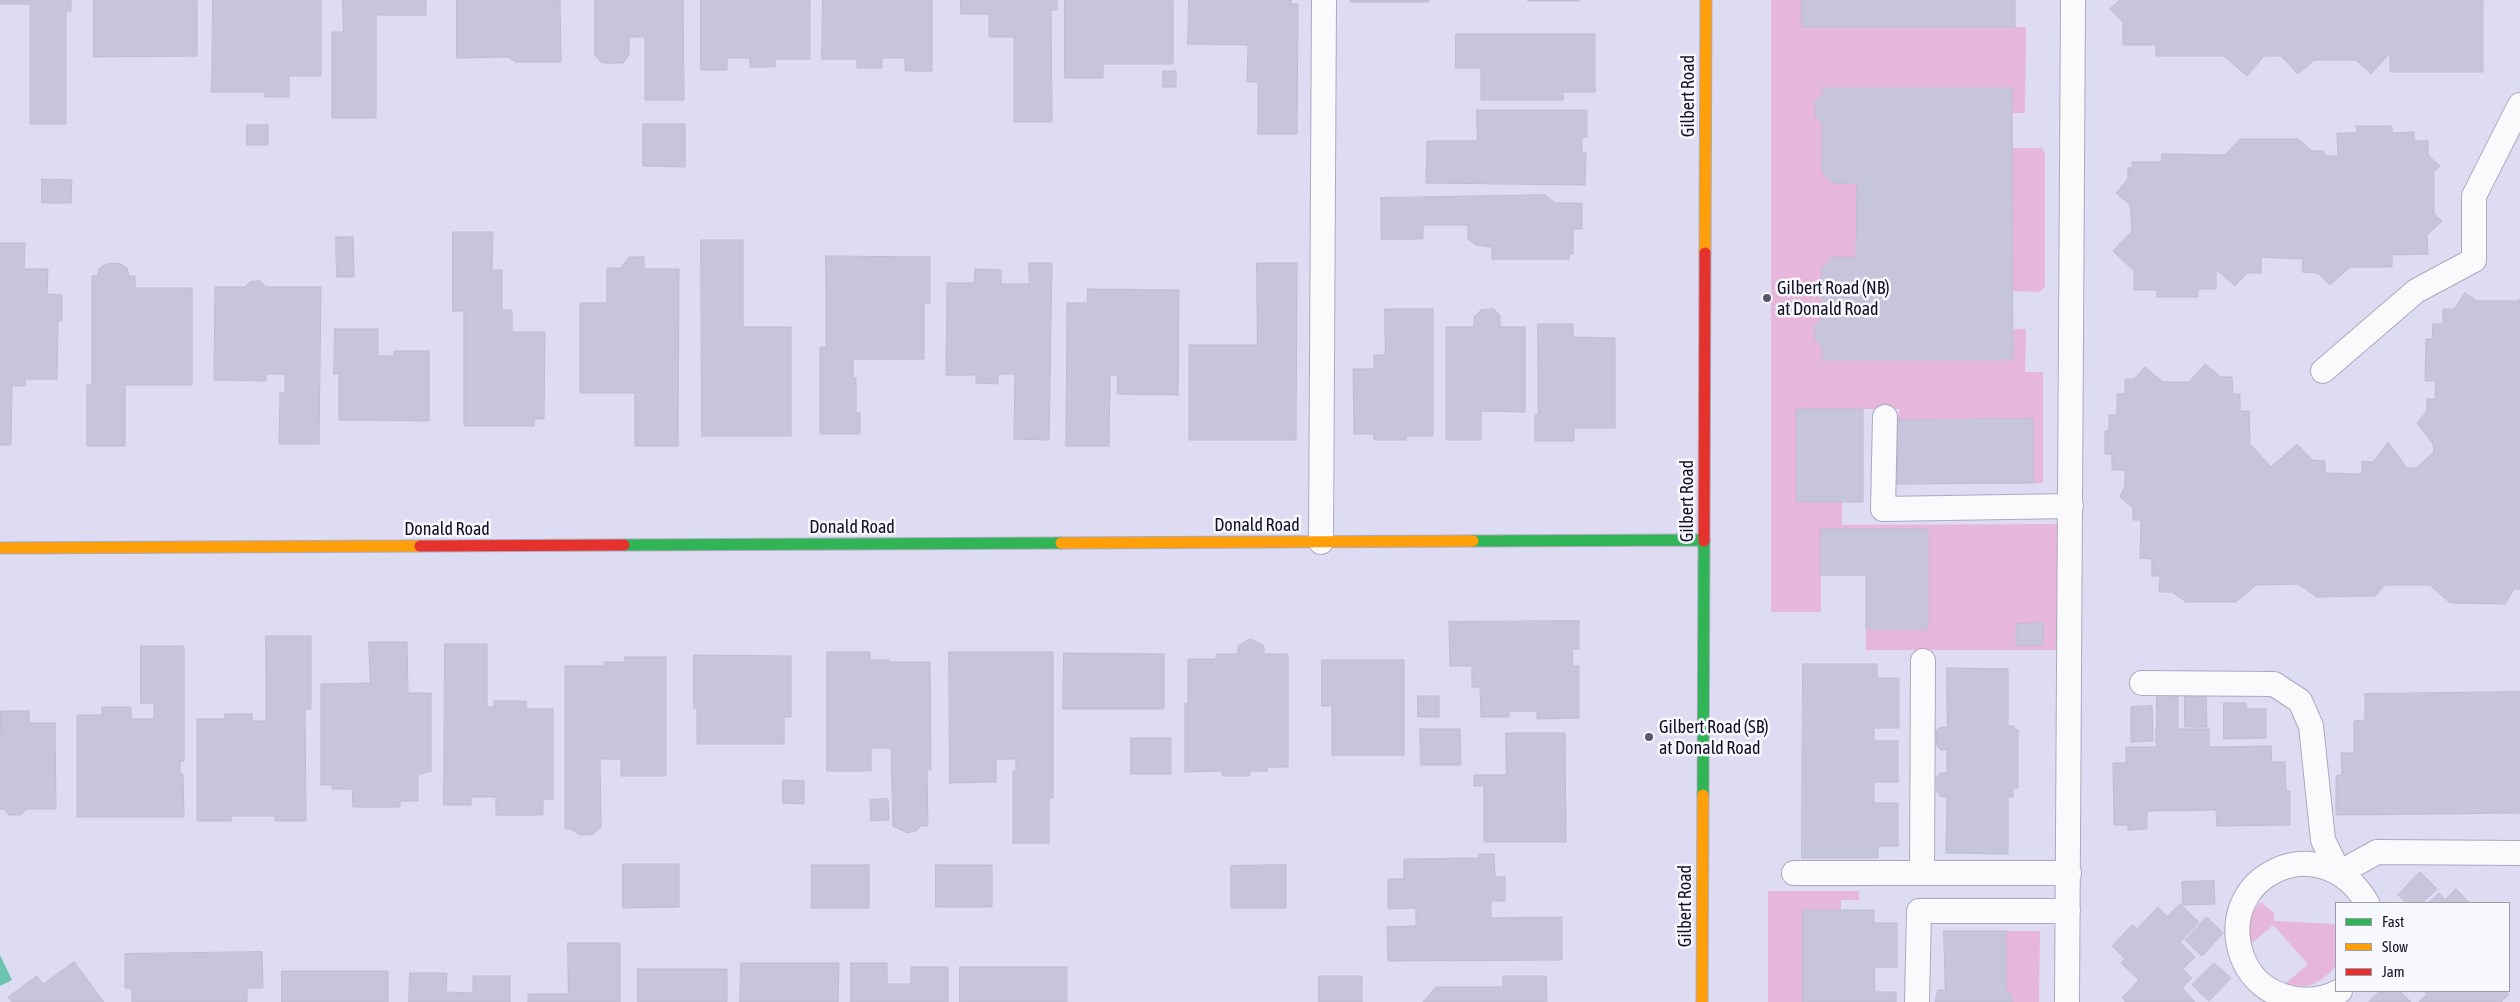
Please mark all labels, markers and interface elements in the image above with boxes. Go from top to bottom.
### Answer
street label: Gilbert Road [1677,55,1699,137]
place label: Gilbert Road (NB) at Donald Road [1777,277,1890,320]
marker: Gilbert Road (NB) at Donald Road [1761,292,1773,304]
street label: Gilbert Road [1676,460,1698,542]
street label: Donald Road [1214,514,1300,536]
street label: Donald Road [809,516,895,538]
street label: Donald Road [404,518,490,540]
place label: Gilbert Road (SB) at Donald Road [1659,716,1768,759]
marker: Gilbert Road (SB) at Donald Road [1643,731,1655,743]
street label: Gilbert Road [1674,865,1696,947]
legend [2335,902,2510,992]
text: Fast [2382,913,2404,930]
text: Slow [2382,938,2408,955]
text: Jam [2382,963,2405,980]

